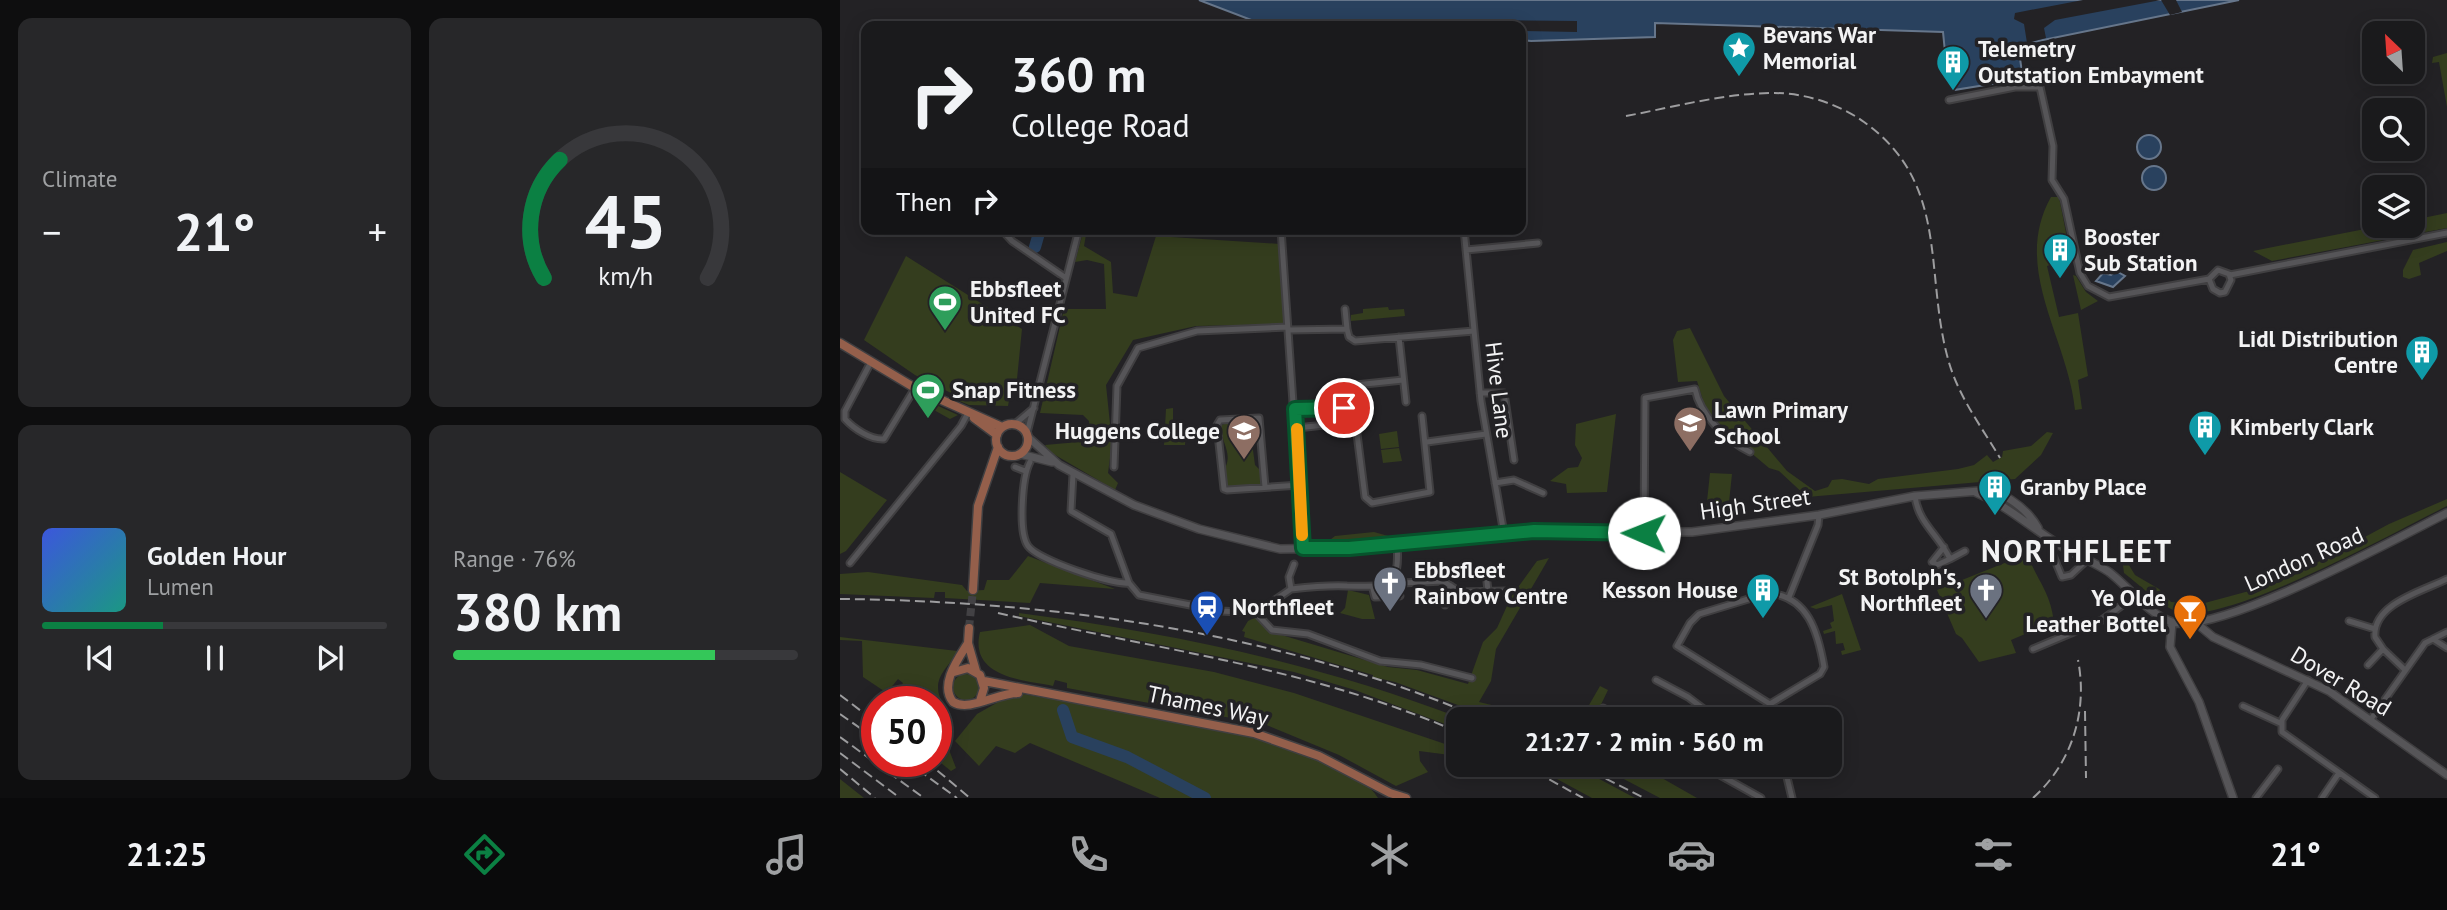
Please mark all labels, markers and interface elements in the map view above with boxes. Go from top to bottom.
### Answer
place label: Bevans War Memorial [1763,20,1877,75]
north arrow [2362,21,2426,84]
map controls [2362,21,2425,238]
place icon: Bevans War Memorial [1720,29,1758,78]
place label: Telemetry Outstation Embayment [1978,34,2204,89]
text: 360 m [1011,42,1146,106]
building icon: Telemetry Outstation Embayment [1934,43,1972,92]
icon: right [896,49,987,140]
button: search [2362,98,2425,161]
text: College Road [1011,104,1190,146]
text: Climate [42,164,117,193]
text: 45 [584,175,667,269]
button: layers [2362,175,2425,238]
icon: right [966,182,1004,220]
text: Then [896,185,952,218]
text: 21° [174,198,255,265]
text: − [42,207,61,256]
text: + [368,207,387,256]
place label: Booster Sub Station [2084,222,2197,277]
building icon: Booster Sub Station [2041,231,2079,280]
text: km/h [598,260,653,292]
place label: Ebbsfleet United FC [970,274,1066,329]
sports icon: Ebbsfleet United FC [926,283,964,332]
place label: Lidl Distribution Centre [2238,324,2398,379]
building icon: Lidl Distribution Centre [2403,333,2441,382]
street label: Hive Lane [1479,340,1520,440]
sports icon: Snap Fitness [909,371,947,420]
place label: Snap Fitness [952,375,1076,404]
pin [1314,378,1374,438]
icon: arrive [1325,389,1363,427]
place label: Lawn Primary School [1714,395,1849,450]
school or university icon: Lawn Primary School [1671,404,1709,453]
building icon: Kimberly Clark [2186,408,2224,457]
school or university icon: Huggens College [1225,412,1263,461]
place label: Kimberly Clark [2230,412,2375,441]
place label: Huggens College [1055,416,1220,445]
building icon: Granby Place [1976,468,2014,517]
place label: Granby Place [2020,472,2147,501]
street label: High Street [1698,481,1812,526]
position arrow [1607,496,1681,570]
street label: London Road [2240,519,2368,598]
district label: NORTHFLEET [1981,531,2173,570]
text: Golden Hour [147,539,286,572]
text: Range · 76% [453,544,576,573]
place label: Ebbsfleet Rainbow Centre [1414,555,1568,610]
place label: St Botolph's, Northfleet [1838,562,1962,617]
church icon: Ebbsfleet Rainbow Centre [1371,564,1409,613]
building icon: Kesson House [1744,571,1782,620]
church icon: St Botolph's, Northfleet [1967,571,2005,620]
text: Lumen [147,572,214,601]
place label: Kesson House [1602,575,1738,604]
text: 380 km [453,578,622,645]
place label: Ye Olde Leather Bottel [2026,583,2166,638]
station icon: Northfleet [1188,588,1226,637]
place label: Northfleet [1232,592,1334,621]
bar icon: Ye Olde Leather Bottel [2171,592,2209,641]
icon: previous [81,639,119,677]
icon: pause [196,639,234,677]
icon: next [311,639,349,677]
street label: Dover Road [2286,639,2397,722]
street label: Thames Way [1145,679,1271,733]
speed limit sign: 50 [861,686,952,777]
text: 21:27 · 2 min · 560 m [1524,725,1764,758]
icon: directions [460,830,509,879]
icon: music [762,830,811,879]
icon: phone [1064,830,1113,879]
icon: climate [1365,830,1414,879]
icon: car [1667,830,1716,879]
icon: filters [1969,830,2018,879]
text: 21:25 [126,833,208,875]
text: 21° [2270,833,2321,875]

